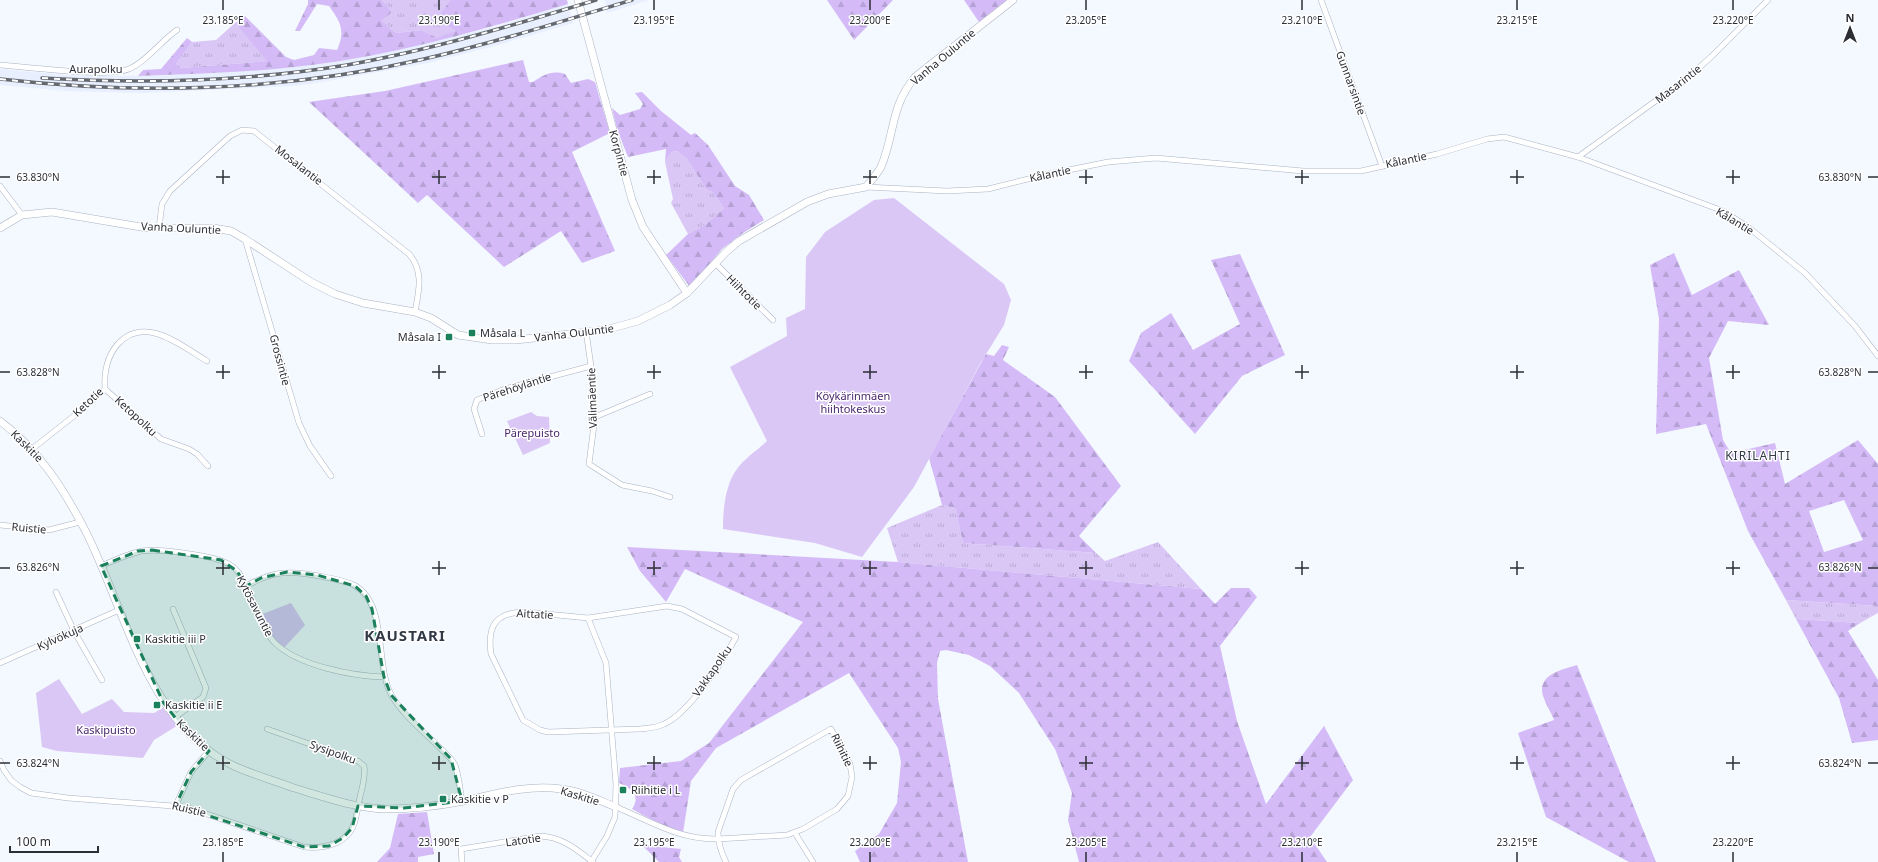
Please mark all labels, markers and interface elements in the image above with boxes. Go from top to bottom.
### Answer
north arrow [1830,8,1870,48]
text: N [1846,10,1854,25]
text: 23.185°E [202,13,244,27]
text: 23.190°E [418,13,460,27]
text: 23.195°E [633,13,675,27]
text: 23.200°E [849,13,891,27]
text: 23.205°E [1065,13,1107,27]
text: 23.210°E [1281,13,1323,27]
text: 23.215°E [1496,13,1538,27]
text: 23.220°E [1712,13,1754,27]
street label: Vanha Ouluntie [907,25,978,88]
street label: Gunnarsintie [1333,49,1370,117]
street label: Aurapolku [69,61,123,76]
street label: Masarintie [1651,61,1704,106]
street label: Korpintie [606,128,633,178]
street label: Mosalantie [272,141,326,188]
street label: Kålantie [1384,148,1428,171]
street label: Kålantie [1028,162,1072,185]
text: 63.830°N [16,170,60,184]
text: 63.830°N [1818,170,1862,184]
street label: Kålantie [1713,203,1757,238]
street label: Vanha Ouluntie [141,218,221,237]
street label: Hiihtotie [723,271,765,313]
street label: Vanha Ouluntie [533,320,615,345]
place label: Måsala L [480,325,525,340]
marker: Måsala L [467,328,477,338]
place label: Måsala I [398,329,441,344]
marker: Måsala I [444,332,454,342]
street label: Grossintie [266,333,294,387]
text: 63.828°N [16,365,60,379]
text: 63.828°N [1818,365,1862,379]
street label: Välimäentie [583,367,600,429]
street label: Pärehöyläntie [481,368,553,405]
street label: Ketotie [69,384,106,420]
park label: Köykärinmäen hiihtokeskus [816,388,890,416]
street label: Ketopolku [112,392,161,439]
park label: Pärepuisto [504,425,560,440]
street label: Kaskitie [8,426,47,465]
district label: KIRILAHTI [1725,447,1791,464]
street label: Ruistie [11,519,47,536]
text: 63.826°N [16,560,60,574]
text: 63.826°N [1818,560,1862,574]
street label: Kytösavuntie [234,573,277,639]
street label: Aittatie [516,605,554,622]
street label: Kylvökuja [34,620,85,653]
district label: KAUSTARI [364,625,446,645]
place label: Kaskitie iii P [145,631,206,646]
marker: Kaskitie iii P [132,634,142,644]
street label: Vakkapolku [688,642,735,699]
place label: Kaskitie ii E [165,697,223,712]
marker: Kaskitie ii E [152,700,162,710]
street label: Kaskitie [174,715,213,754]
park label: Kaskipuisto [76,722,136,737]
street label: Riihitie [828,731,857,769]
street label: Sysipolku [308,736,359,767]
text: 63.824°N [16,756,60,770]
text: 63.824°N [1818,756,1862,770]
place label: Riihitie i L [631,782,681,797]
street label: Kaskitie [559,783,601,809]
marker: Riihitie i L [618,785,628,795]
place label: Kaskitie v P [451,791,509,806]
marker: Kaskitie v P [438,794,448,804]
street label: Ruistie [170,797,208,820]
scale bar [10,828,98,854]
street label: Latotie [504,830,542,849]
text: 100 m [16,833,51,850]
text: 23.185°E [202,835,244,849]
text: 23.190°E [418,835,460,849]
text: 23.195°E [633,835,675,849]
text: 23.200°E [849,835,891,849]
text: 23.205°E [1065,835,1107,849]
text: 23.210°E [1281,835,1323,849]
text: 23.215°E [1496,835,1538,849]
text: 23.220°E [1712,835,1754,849]

